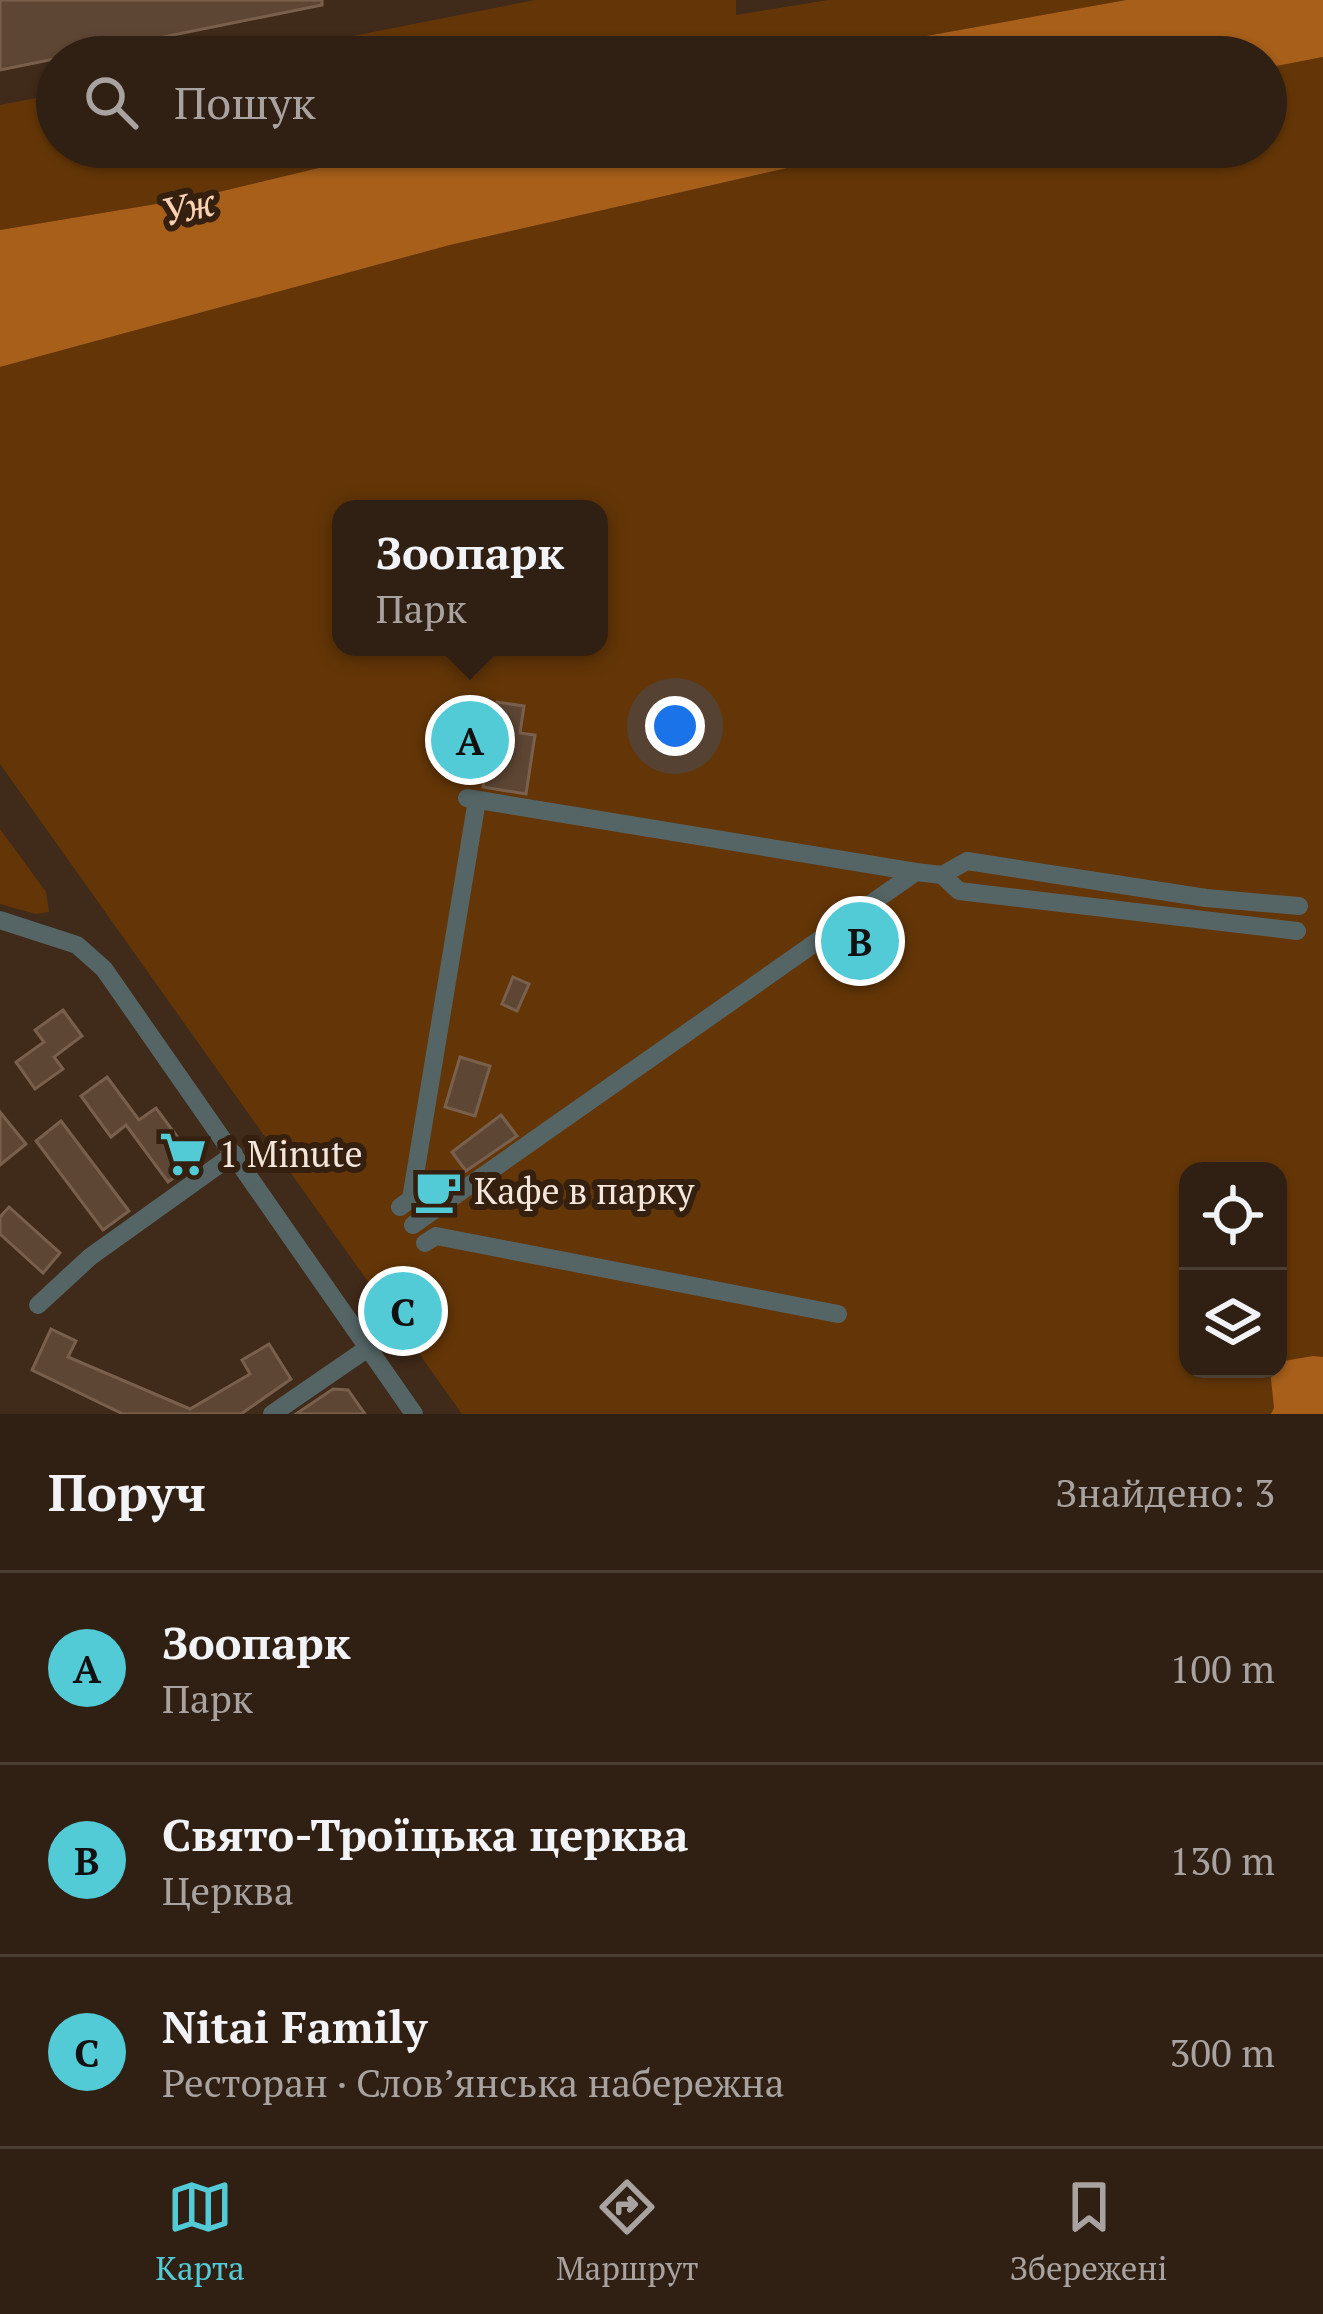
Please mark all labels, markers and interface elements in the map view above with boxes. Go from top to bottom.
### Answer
search box [36,36,1287,168]
icon: search [78,69,144,135]
text: Пошук [174,72,316,132]
water label: Уж [156,174,221,237]
popup [332,500,608,656]
text: Зоопарк [376,522,564,582]
text: Парк [376,582,467,634]
pin: A [431,695,509,785]
your location [645,696,705,756]
pin: B [821,896,899,986]
supermarket icon: 1 Minute [158,1129,208,1179]
place label: 1 Minute [219,1130,363,1177]
map controls [1179,1162,1287,1378]
button: locate [1179,1162,1287,1270]
cafe icon: Кафе в парку [413,1166,463,1216]
place label: Кафе в парку [474,1167,695,1214]
pin: C [364,1266,442,1356]
button: layers [1179,1270,1287,1378]
text: Поруч [48,1458,206,1526]
text: Знайдено: 3 [1056,1466,1275,1518]
text: Зоопарк [162,1612,350,1672]
text: A [73,1642,101,1694]
text: 100 m [1170,1642,1275,1694]
text: Парк [162,1672,253,1724]
text: Свято-Троїцька церква [162,1804,689,1864]
text: B [74,1834,100,1886]
text: 130 m [1170,1834,1275,1886]
text: Церква [162,1864,294,1916]
text: Nitai Family [162,1996,427,2056]
text: C [74,2026,100,2078]
text: 300 m [1170,2026,1275,2078]
text: Ресторан · Словʼянська набережна [162,2056,784,2108]
tab: Карта [156,2174,245,2289]
tab: Маршрут [556,2174,699,2289]
tab: Збережені [1010,2174,1167,2289]

